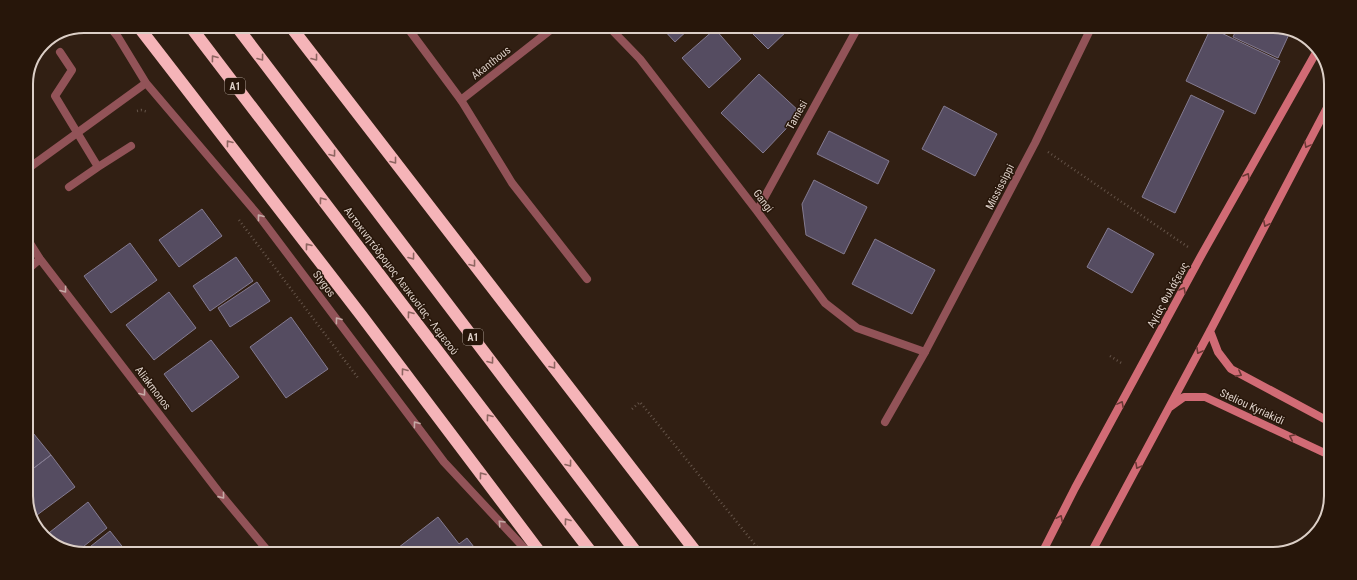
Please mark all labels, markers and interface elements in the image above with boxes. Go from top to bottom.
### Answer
street label: Akanthous [469,44,513,82]
one-way arrow [256,53,263,60]
one-way arrow [310,53,317,60]
one-way arrow [212,56,219,63]
road number: A1 [225,78,245,94]
street label: Tamesi [784,98,810,132]
one-way arrow [226,140,233,147]
one-way arrow [1305,140,1312,148]
one-way arrow [329,149,336,156]
one-way arrow [389,156,396,163]
street label: Mississippi [983,162,1017,212]
one-way arrow [1242,173,1249,180]
street label: Gangi [750,187,776,215]
one-way arrow [320,197,327,204]
street label: Αυτοκινητόδρομος Λευκωσίας - Λεμεσού [341,204,461,358]
one-way arrow [257,214,264,221]
one-way arrow [1263,219,1271,227]
one-way arrow [306,243,313,250]
one-way arrow [407,253,414,260]
one-way arrow [469,259,476,266]
street label: Αγίας Φυλάξεως [1145,260,1191,330]
street label: Stygos [310,268,338,300]
one-way arrow [59,286,67,293]
one-way arrow [1179,287,1186,294]
one-way arrow [407,311,414,318]
one-way arrow [336,318,343,325]
road number: A1 [463,329,483,345]
one-way arrow [1197,347,1204,354]
one-way arrow [486,356,493,363]
one-way arrow [548,362,555,369]
street label: Aliakmonos [132,364,174,412]
one-way arrow [402,369,409,376]
one-way arrow [1235,369,1242,376]
street label: Steliou Kyriakidi [1218,386,1286,428]
one-way arrow [138,389,145,396]
one-way arrow [1116,401,1124,408]
one-way arrow [486,415,493,422]
one-way arrow [414,422,421,429]
one-way arrow [1289,434,1296,442]
one-way arrow [565,460,572,467]
one-way arrow [1135,462,1143,469]
one-way arrow [480,473,487,480]
one-way arrow [218,492,225,499]
one-way arrow [1055,515,1062,523]
one-way arrow [565,518,572,525]
one-way arrow [498,520,505,528]

